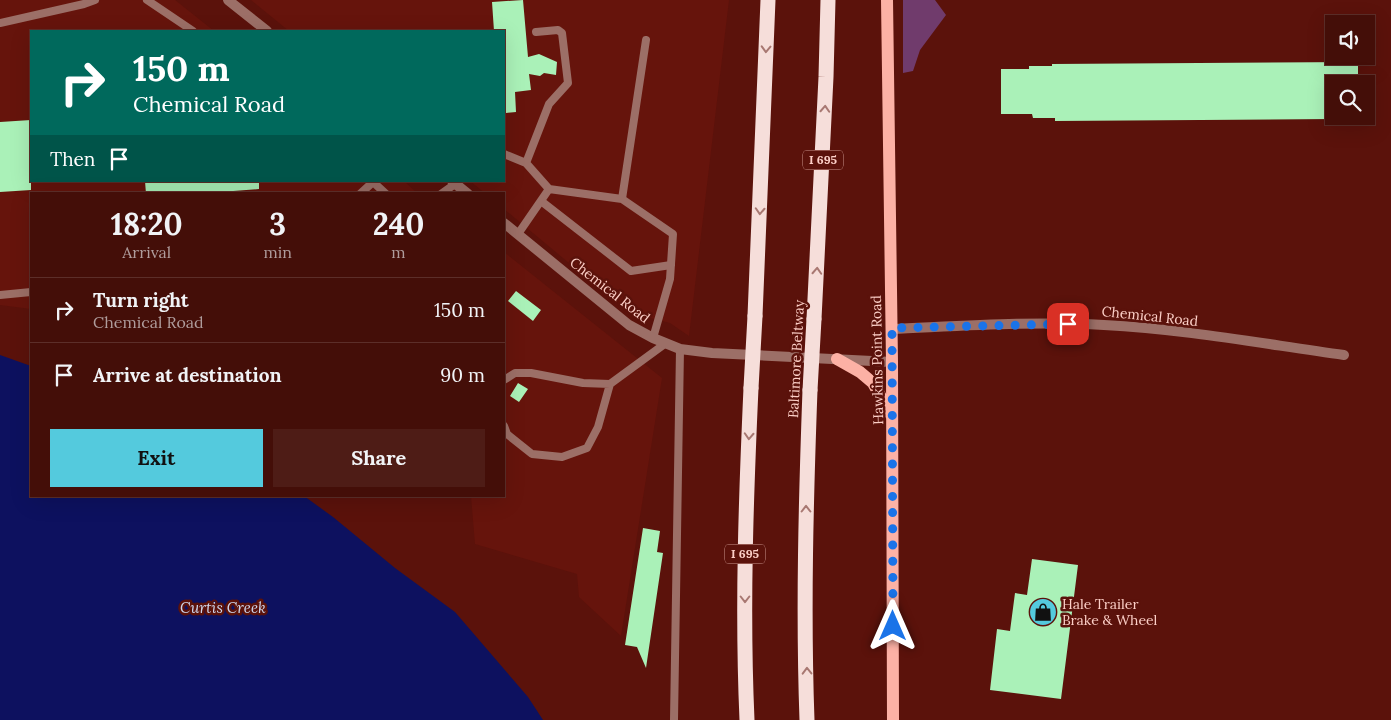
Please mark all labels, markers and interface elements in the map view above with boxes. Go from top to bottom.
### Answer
map controls [1325,15,1375,125]
button: sound [1325,15,1375,65]
one-way arrow [761,45,772,53]
text: 150 m [133,46,230,91]
icon: right [50,50,115,115]
button: search [1325,75,1375,125]
text: Chemical Road [133,90,285,118]
one-way arrow [819,104,830,112]
icon: arrive [105,145,133,173]
text: Then [50,147,95,171]
road number: I 695 [803,150,843,170]
text: 18:20 [111,205,183,243]
text: 3 [269,205,286,243]
text: 240 [373,205,424,243]
one-way arrow [754,207,765,215]
text: Arrival [122,242,171,262]
text: min [263,242,292,262]
text: m [391,242,406,262]
street label: Chemical Road [566,253,654,327]
one-way arrow [811,267,822,275]
text: Turn right [93,288,189,312]
street label: Hawkins Point Road [867,295,887,425]
icon: right [50,296,78,324]
text: 150 m [434,298,485,322]
street label: Baltimore Beltway [784,299,808,419]
street label: Chemical Road [1101,302,1199,330]
pin [1047,303,1089,345]
icon: arrive [1054,310,1082,338]
text: Chemical Road [93,312,204,332]
icon: arrive [50,361,78,389]
text: Arrive at destination [93,363,282,387]
text: 90 m [440,363,485,387]
button: Exit [50,429,263,487]
button: Share [273,429,485,487]
one-way arrow [743,433,754,441]
one-way arrow [801,505,811,512]
road number: I 695 [725,544,765,564]
place label: Hale Trailer Brake & Wheel [1062,595,1158,629]
one-way arrow [740,596,750,603]
shop icon: Hale Trailer Brake & Wheel [1028,597,1058,627]
water label: Curtis Creek [180,598,266,617]
position arrow [866,599,918,651]
one-way arrow [801,667,812,675]

